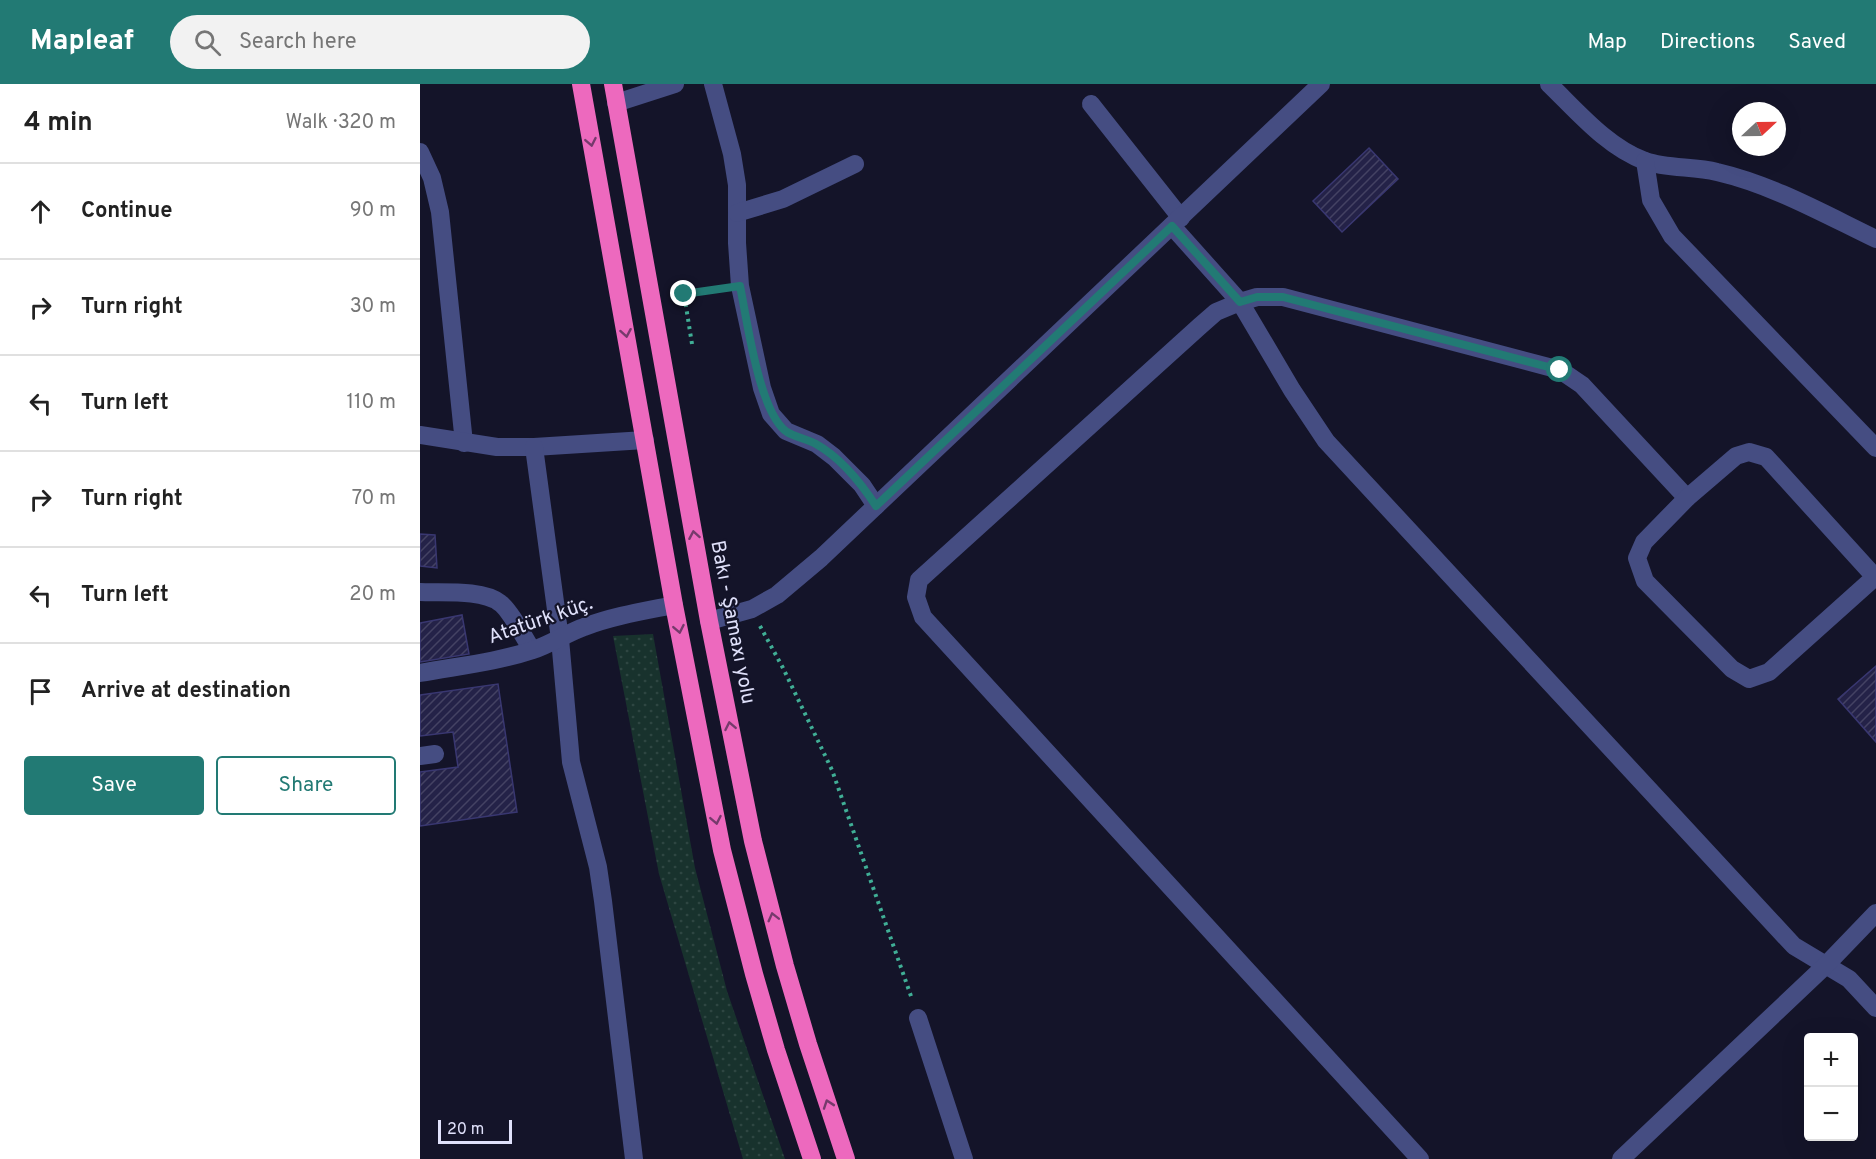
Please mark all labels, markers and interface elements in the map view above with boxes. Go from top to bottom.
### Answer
search box [170,15,590,69]
text: Mapleaf [30,24,134,60]
icon: search [191,26,224,59]
text: Search here [239,29,357,56]
text: Map [1587,29,1627,56]
text: Directions [1660,29,1755,56]
text: Saved [1788,29,1846,56]
north arrow [1732,102,1786,156]
text: 4 min [24,107,93,140]
text: Walk · 320 m [286,110,396,136]
one-way arrow [585,137,597,146]
icon: ahead [24,195,57,228]
text: Continue [81,198,172,225]
text: 90 m [350,198,396,224]
route end [670,280,696,306]
icon: right [24,291,57,324]
text: Turn right [81,294,183,321]
text: 30 m [350,294,396,320]
one-way arrow [620,329,632,338]
route start [1546,356,1572,382]
icon: left [24,387,57,420]
text: Turn left [81,390,169,417]
text: 110 m [347,390,396,416]
icon: right [24,483,57,516]
text: Turn right [81,486,183,513]
text: 70 m [352,486,396,512]
one-way arrow [688,530,701,540]
street label: Bakı - Şamaxı yolu [703,538,761,706]
icon: left [24,579,57,612]
text: Turn left [81,582,169,609]
text: 20 m [349,582,396,608]
street label: Atatürk küç. [485,591,596,651]
one-way arrow [672,623,685,633]
icon: arrive [24,675,57,708]
text: Arrive at destination [81,678,291,705]
one-way arrow [724,722,737,732]
button: Save [24,756,204,815]
button: Share [216,756,396,815]
one-way arrow [709,815,722,825]
one-way arrow [767,912,780,922]
map controls [1804,1033,1858,1141]
button: + [1804,1033,1858,1087]
button: − [1804,1087,1858,1141]
one-way arrow [822,1099,835,1110]
scale bar [438,1117,512,1144]
text: 20 m [447,1120,484,1140]

